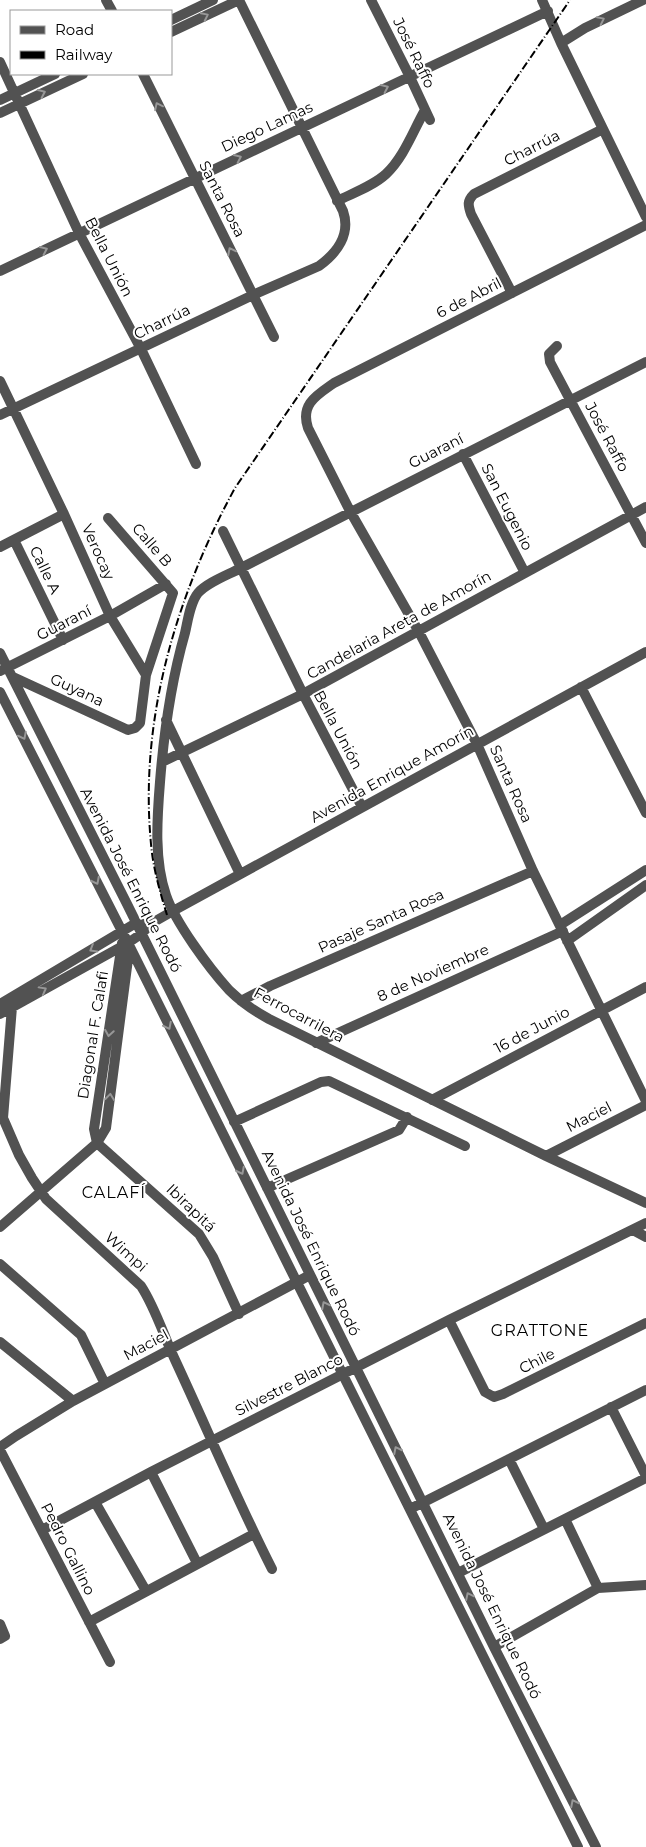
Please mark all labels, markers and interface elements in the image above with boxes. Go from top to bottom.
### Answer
legend [10,10,172,75]
one-way arrow [200,12,209,22]
street label: José Raffo [389,13,440,91]
one-way arrow [596,16,605,26]
text: Road [55,20,94,39]
text: Railway [55,45,113,64]
one-way arrow [380,84,389,95]
one-way arrow [37,89,46,100]
street label: Diego Lamas [218,97,316,156]
one-way arrow [154,102,165,111]
street label: Charrúa [501,125,563,170]
one-way arrow [233,153,242,164]
street label: Santa Rosa [195,157,250,240]
street label: Bella Unión [81,214,138,300]
one-way arrow [39,246,48,256]
one-way arrow [227,247,237,256]
street label: 6 de Abril [433,273,505,322]
street label: Charrúa [130,300,193,343]
street label: José Raffo [581,398,634,475]
street label: Guaraní [405,428,467,472]
street label: San Eugenio [477,460,537,553]
street label: Calle B [128,519,177,570]
street label: Verocay [78,521,120,583]
street label: Calle A [26,543,65,597]
street label: Candelaria Areta de Amorín [303,566,494,683]
street label: Guaraní [33,600,95,644]
street label: Guyana [47,669,107,710]
street label: Bella Unión [310,687,367,773]
street label: Avenida Enrique Amorín [307,721,477,826]
one-way arrow [17,730,27,739]
street label: Santa Rosa [486,742,537,826]
street label: Avenida José Enrique Rodó [76,784,186,975]
one-way arrow [89,876,100,885]
street label: Pasaje Santa Rosa [315,884,447,957]
street label: 8 de Noviembre [374,939,492,1006]
one-way arrow [90,943,99,953]
street label: Diagonal F. Calafi [73,969,112,1100]
street label: Ferrocarrilera [251,983,348,1046]
one-way arrow [37,986,46,996]
street label: 16 de Junio [491,1002,573,1057]
one-way arrow [162,1021,172,1030]
one-way arrow [104,1029,115,1037]
one-way arrow [104,1093,115,1101]
street label: Maciel [563,1097,615,1136]
street label: Avenida José Enrique Rodó [258,1147,365,1339]
one-way arrow [234,1166,244,1175]
street label: Ibirapitá [163,1179,220,1236]
district label: CALAFÍ [82,1183,146,1202]
street label: Wimpi [101,1228,151,1276]
one-way arrow [321,1301,331,1310]
district label: GRATTONE [491,1321,589,1340]
street label: Maciel [120,1325,172,1364]
street label: Chile [516,1343,558,1378]
street label: Silvestre Blanco [232,1349,346,1420]
one-way arrow [393,1446,404,1455]
street label: Pedro Gallino [37,1499,100,1598]
street label: Avenida José Enrique Rodó [439,1510,546,1702]
one-way arrow [465,1592,475,1601]
one-way arrow [570,1800,580,1809]

